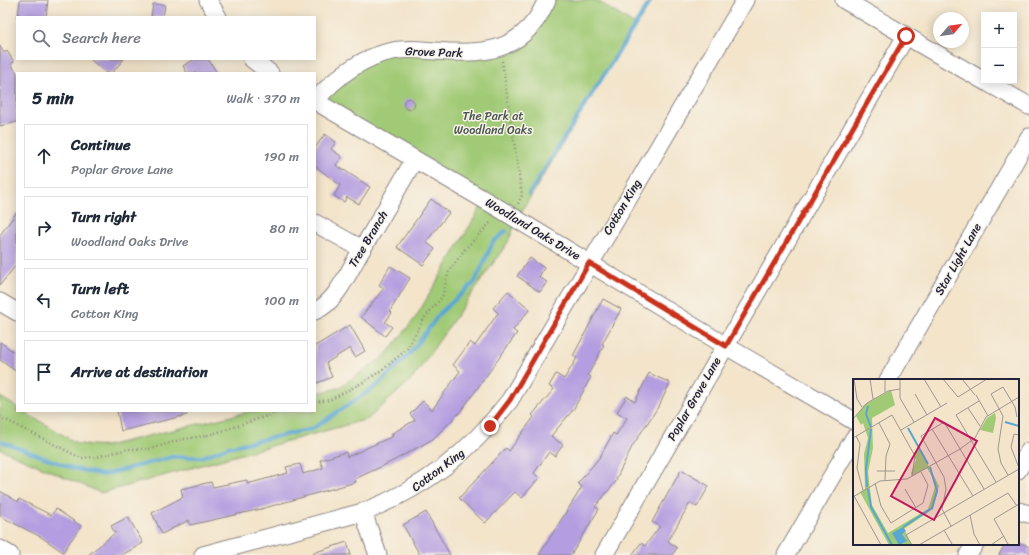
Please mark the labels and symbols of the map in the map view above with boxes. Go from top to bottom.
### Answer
north arrow [933,12,969,48]
route start [897,27,915,45]
street label: Grove Park [405,40,464,64]
park label: The Park at Woodland Oaks [454,105,532,141]
street label: Cotton King [597,175,647,239]
street label: Woodland Oaks Drive [481,192,585,266]
street label: Tree Branch [342,206,394,272]
street label: Star Light Lane [928,219,988,299]
street label: Poplar Grove Lane [661,352,727,445]
inset map [853,379,1019,545]
route end [481,417,499,435]
street label: Cotton King [406,442,470,498]

